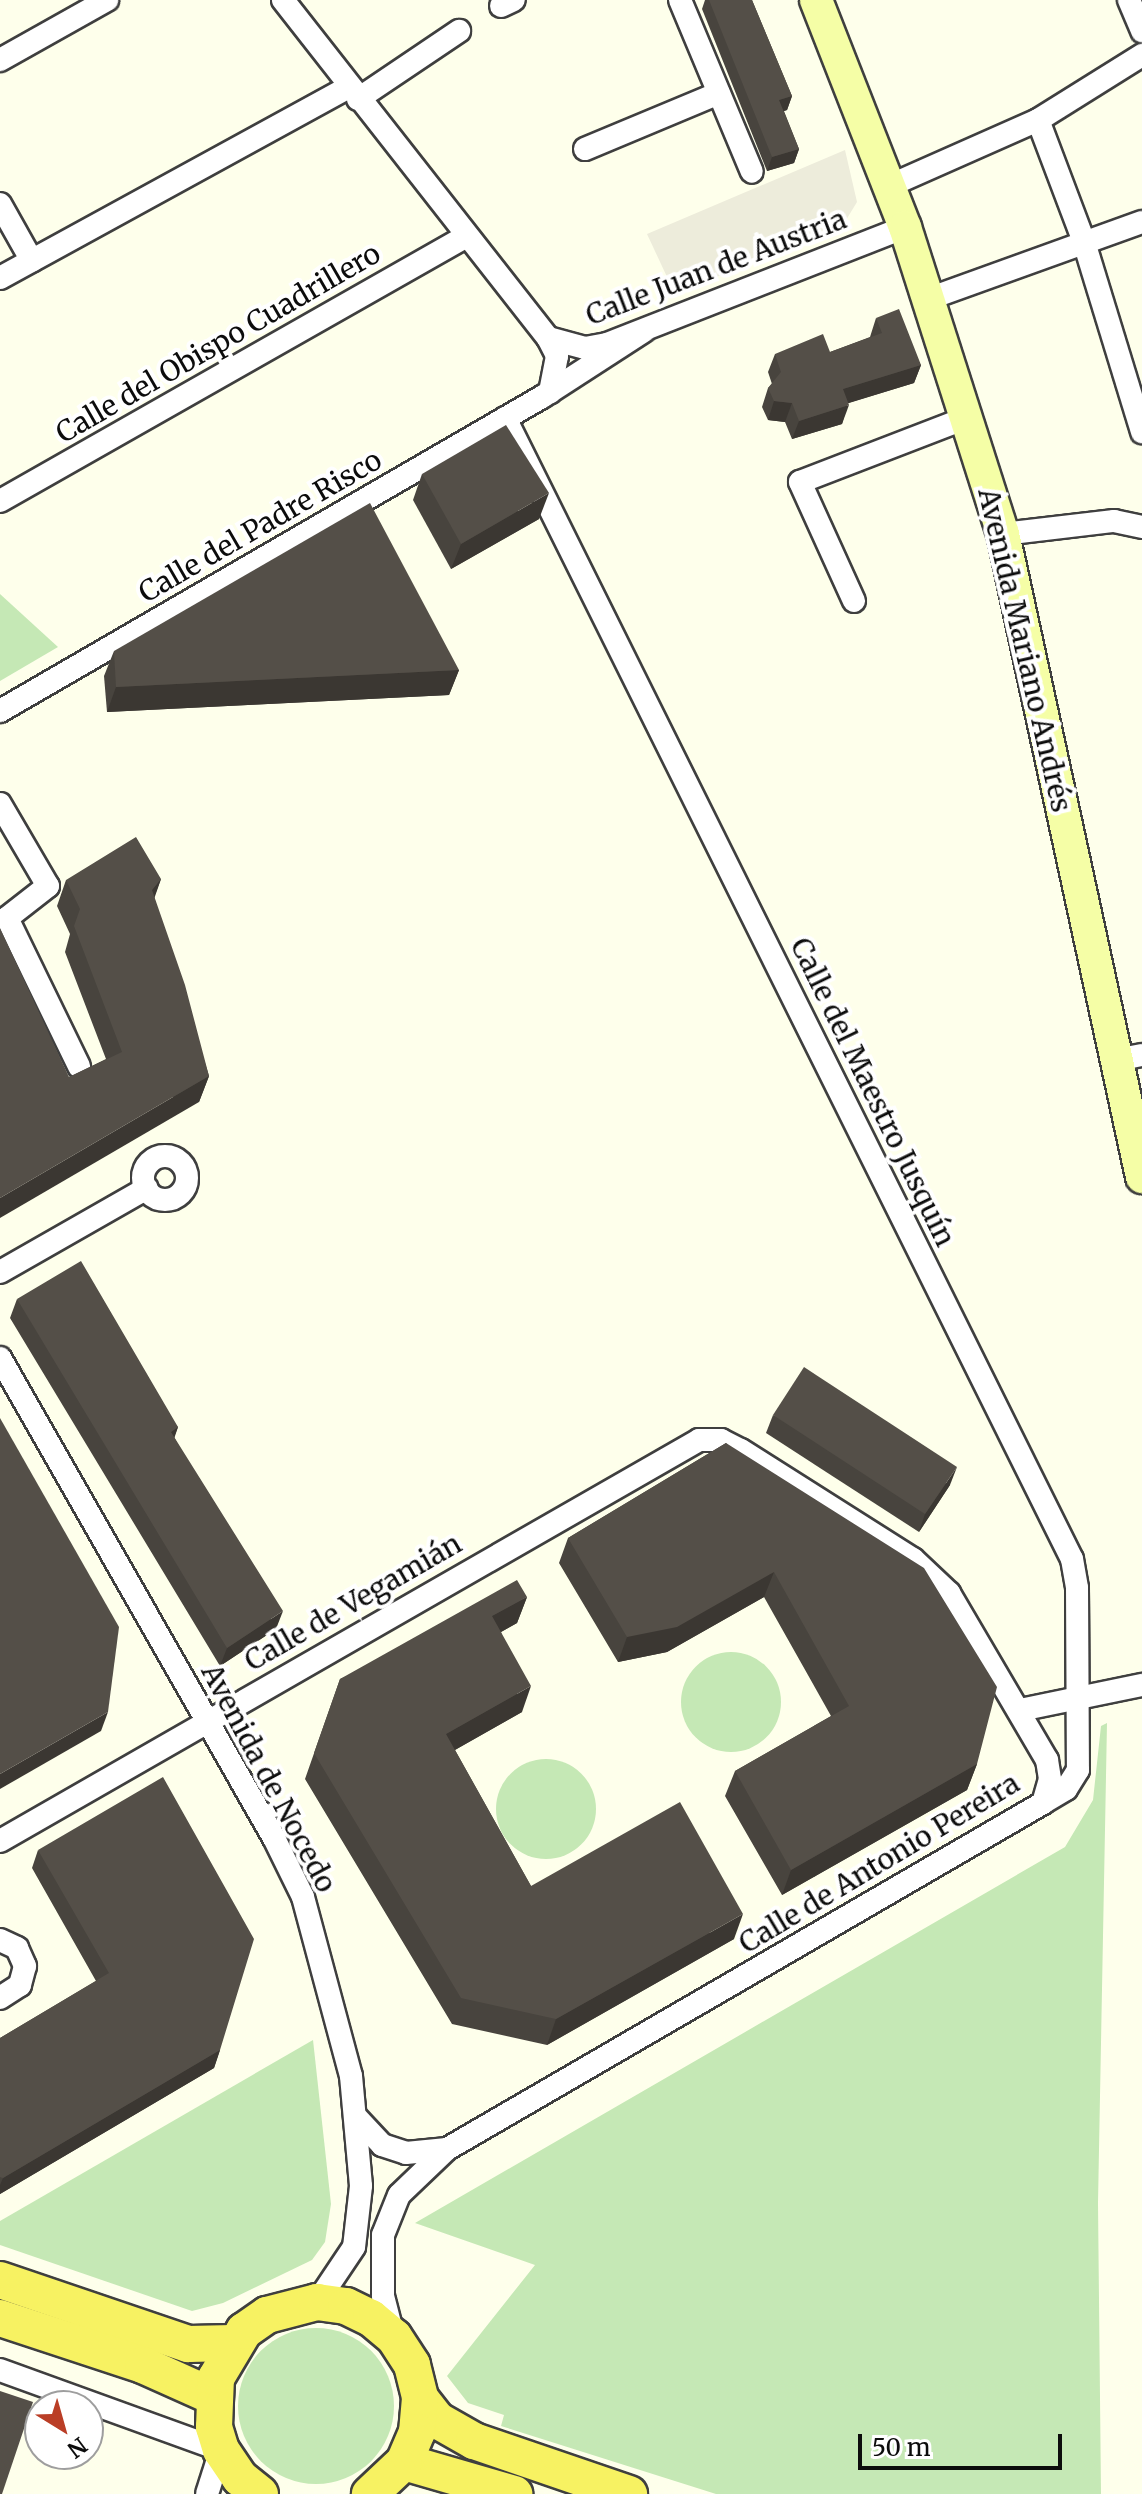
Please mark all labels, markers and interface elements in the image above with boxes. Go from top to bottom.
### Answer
street label: Calle Juan de Austria [581,202,851,332]
street label: Calle del Obispo Cuadrillero [50,236,386,450]
street label: Calle del Padre Risco [133,443,387,609]
street label: Avenida Mariano Andrés [971,485,1079,815]
street label: Calle del Maestro Jusquín [784,932,962,1252]
street label: Calle de Vegamián [239,1526,467,1678]
street label: Avenida de Nocedo [195,1658,343,1898]
street label: Calle de Antonio Pereira [733,1766,1025,1960]
north arrow [24,2390,104,2470]
scale bar [862,2418,1066,2468]
text: N [62,2431,93,2464]
text: 50 m [872,2432,931,2463]

